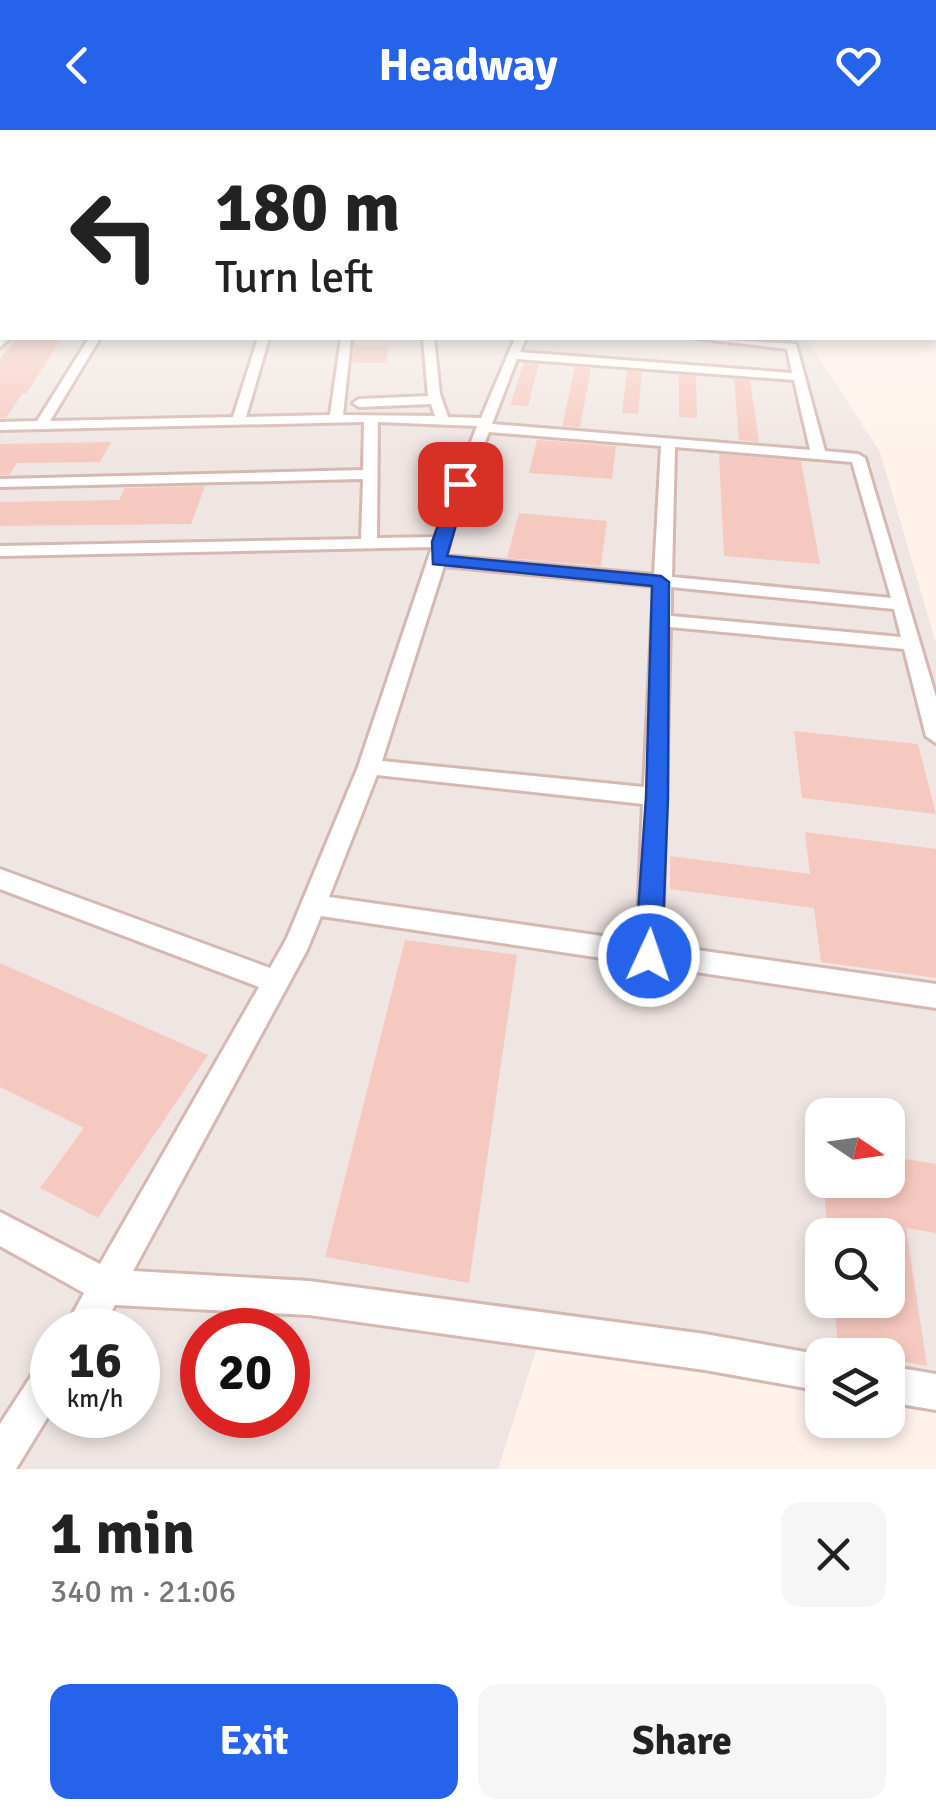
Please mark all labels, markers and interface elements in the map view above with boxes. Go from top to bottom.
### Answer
icon: back [50,38,105,93]
text: Headway [378,38,558,93]
icon: heart [831,38,886,93]
text: 180 m [215,164,400,250]
icon: left [50,170,180,300]
text: Turn left [215,250,374,305]
pin [418,442,503,527]
icon: arrive [433,457,488,512]
position arrow [597,904,701,1008]
north arrow [805,1098,905,1198]
map controls [805,1098,905,1438]
button: search [805,1218,905,1318]
speed limit sign: 20 [180,1308,310,1438]
text: 16 [68,1330,122,1392]
button: layers [805,1338,905,1438]
text: km/h [67,1383,123,1414]
text: 1 min [50,1497,195,1571]
button: close [781,1502,886,1607]
text: 340 m · 21:06 [50,1572,236,1611]
button: Exit [50,1684,458,1799]
button: Share [478,1684,886,1799]

